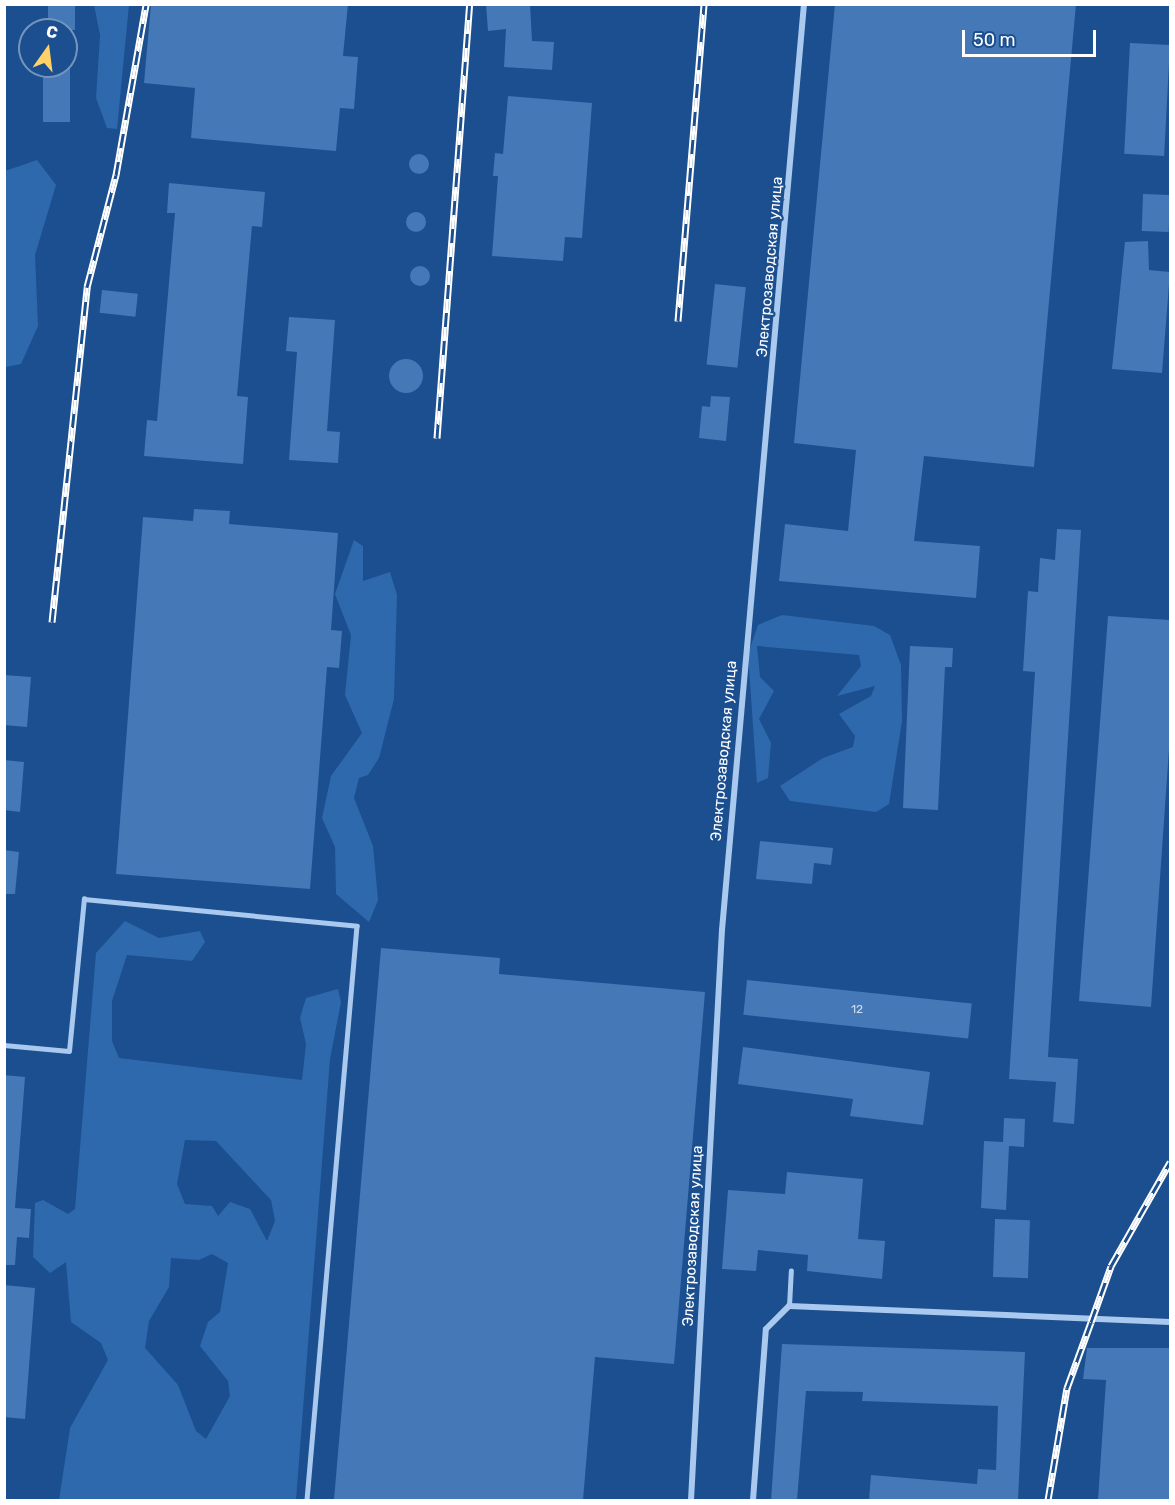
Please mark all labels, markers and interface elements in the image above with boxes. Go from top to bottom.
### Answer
north arrow [18,18,78,78]
scale bar [965,18,1098,56]
text: С [44,21,60,43]
text: 50 m [973,29,1016,51]
street label: Электрозаводская улица [753,176,787,358]
street label: Электрозаводская улица [707,660,741,842]
house number: 12 [851,1003,863,1017]
street label: Электрозаводская улица [679,1145,707,1327]

